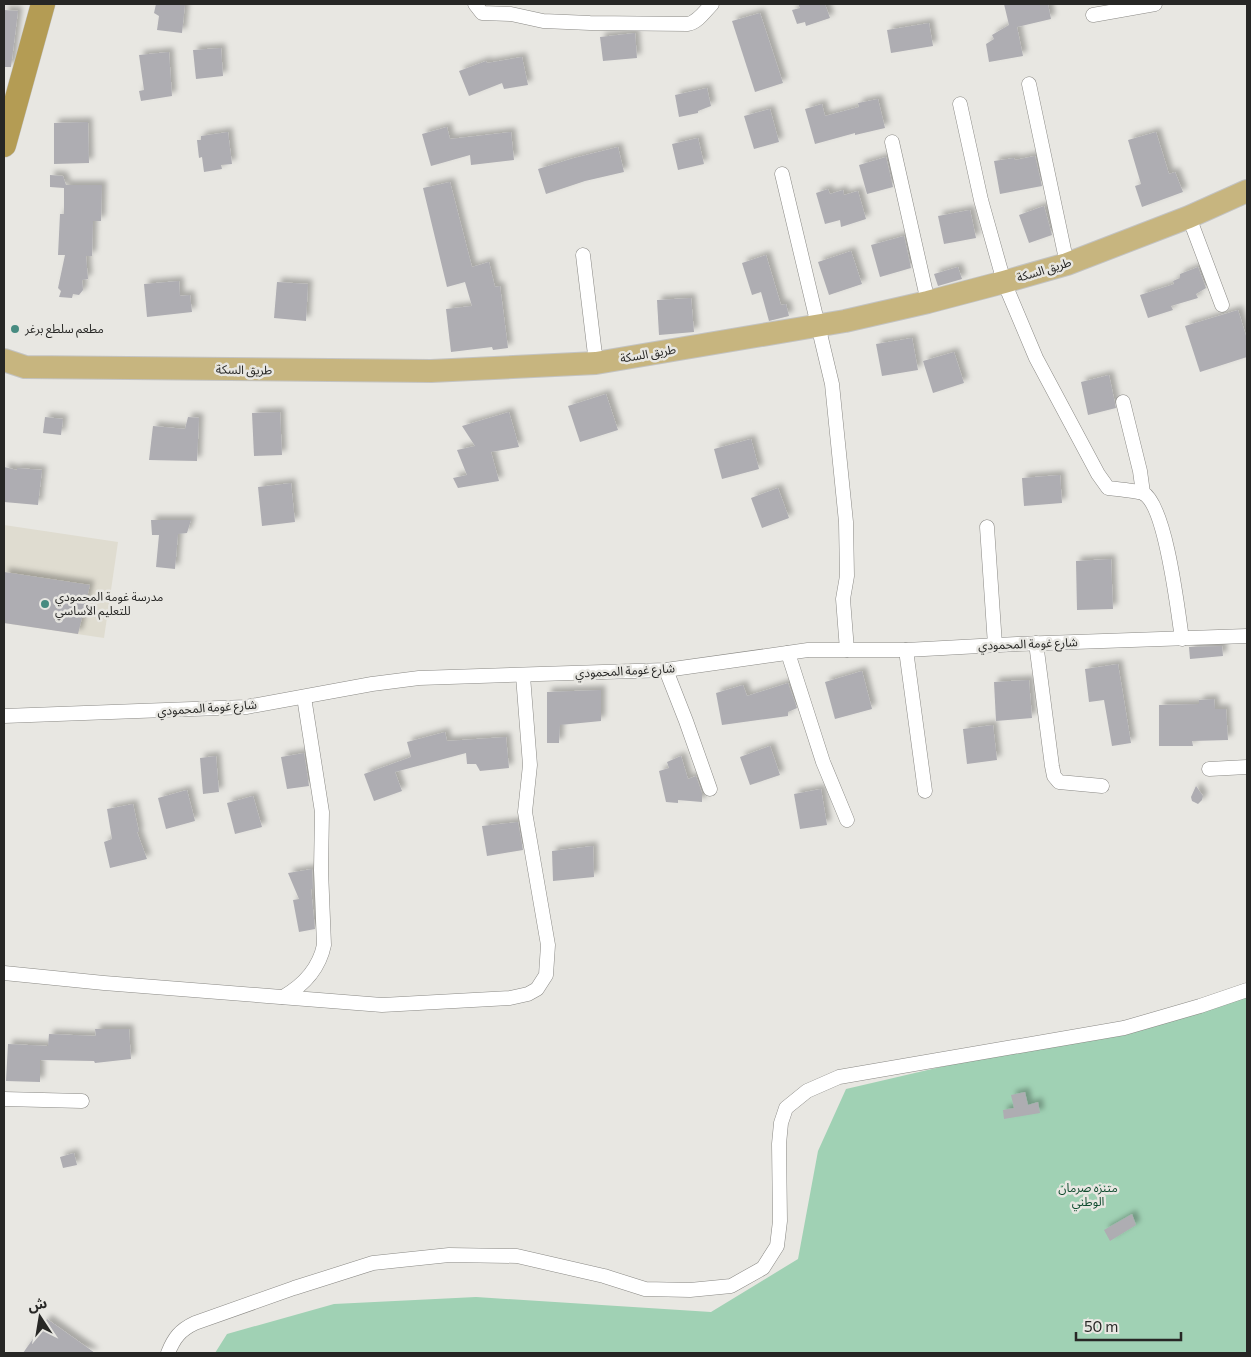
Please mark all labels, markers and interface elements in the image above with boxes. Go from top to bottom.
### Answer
street label: طريق السكة [1015,254,1073,286]
place label: مطعم سلطع برغر [24,321,104,338]
marker: مطعم سلطع برغر [9,323,21,335]
street label: طريق السكة [619,341,677,367]
street label: طريق السكة [216,362,272,378]
place label: مدرسة غومة المحمودي للتعليم الأساسي [55,589,163,621]
marker: مدرسة غومة المحمودي للتعليم الأساسي [39,598,51,610]
street label: شارع غومة المحمودي [978,634,1078,656]
street label: شارع غومة المحمودي [575,660,675,683]
street label: شارع غومة المحمودي [157,697,257,721]
park label: متنزه صرمان الوطني [1058,1180,1118,1212]
north arrow [15,1292,65,1342]
text: ش [26,1293,48,1314]
scale bar [1076,1310,1181,1342]
text: 50 m [1084,1317,1118,1335]

